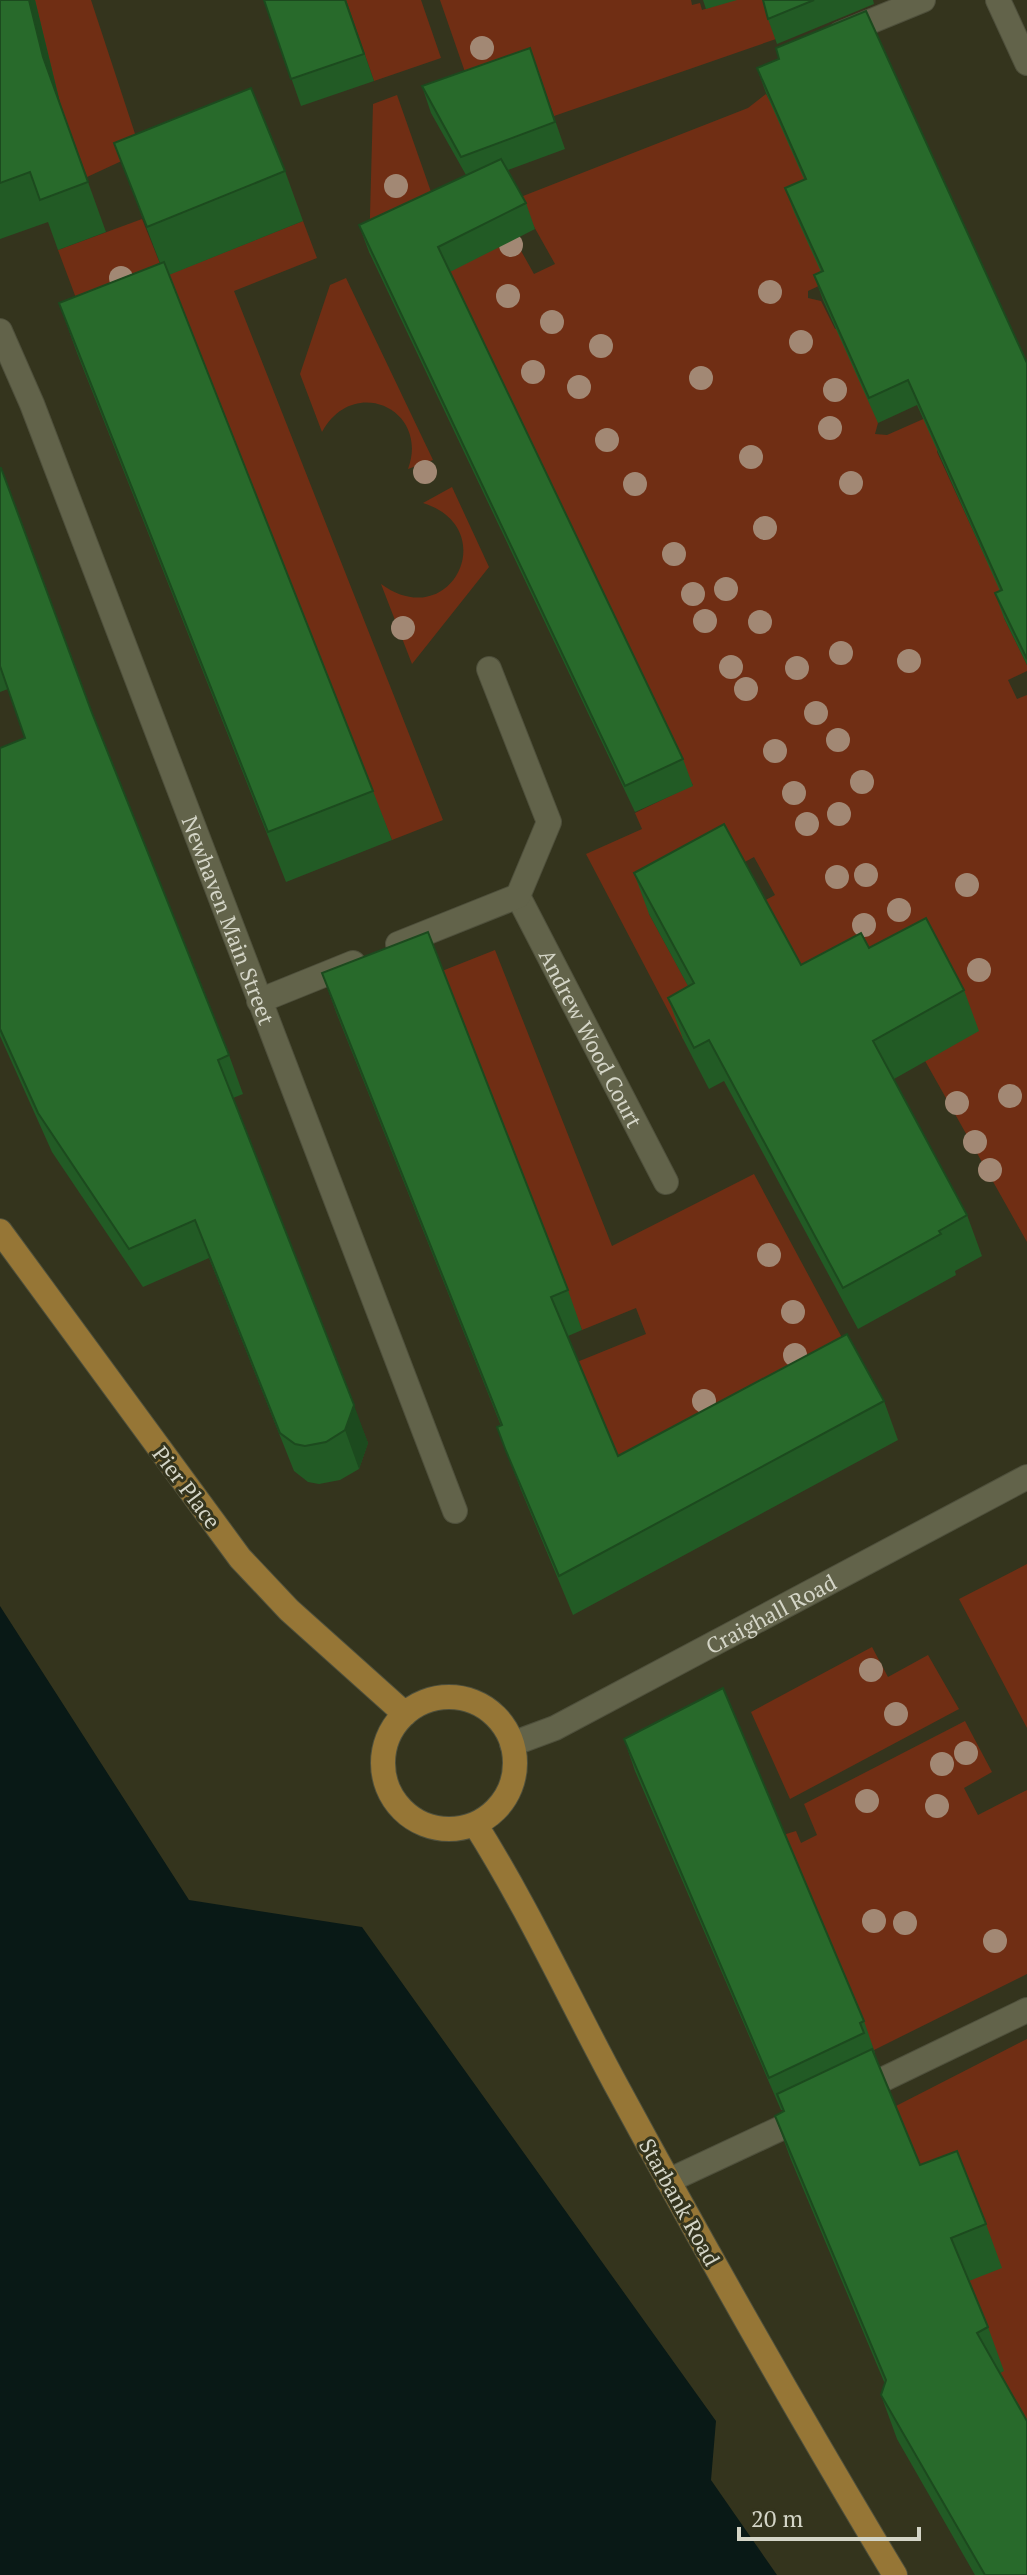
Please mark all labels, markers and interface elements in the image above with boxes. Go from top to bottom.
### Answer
street label: Newhaven Main Street [176,811,282,1029]
street label: Andrew Wood Court [533,944,650,1132]
street label: Pier Place [146,1440,228,1534]
street label: Craighall Road [700,1567,841,1660]
street label: Starbank Road [633,2133,727,2271]
scale bar [739,2491,919,2541]
text: 20 m [751,2502,803,2534]

